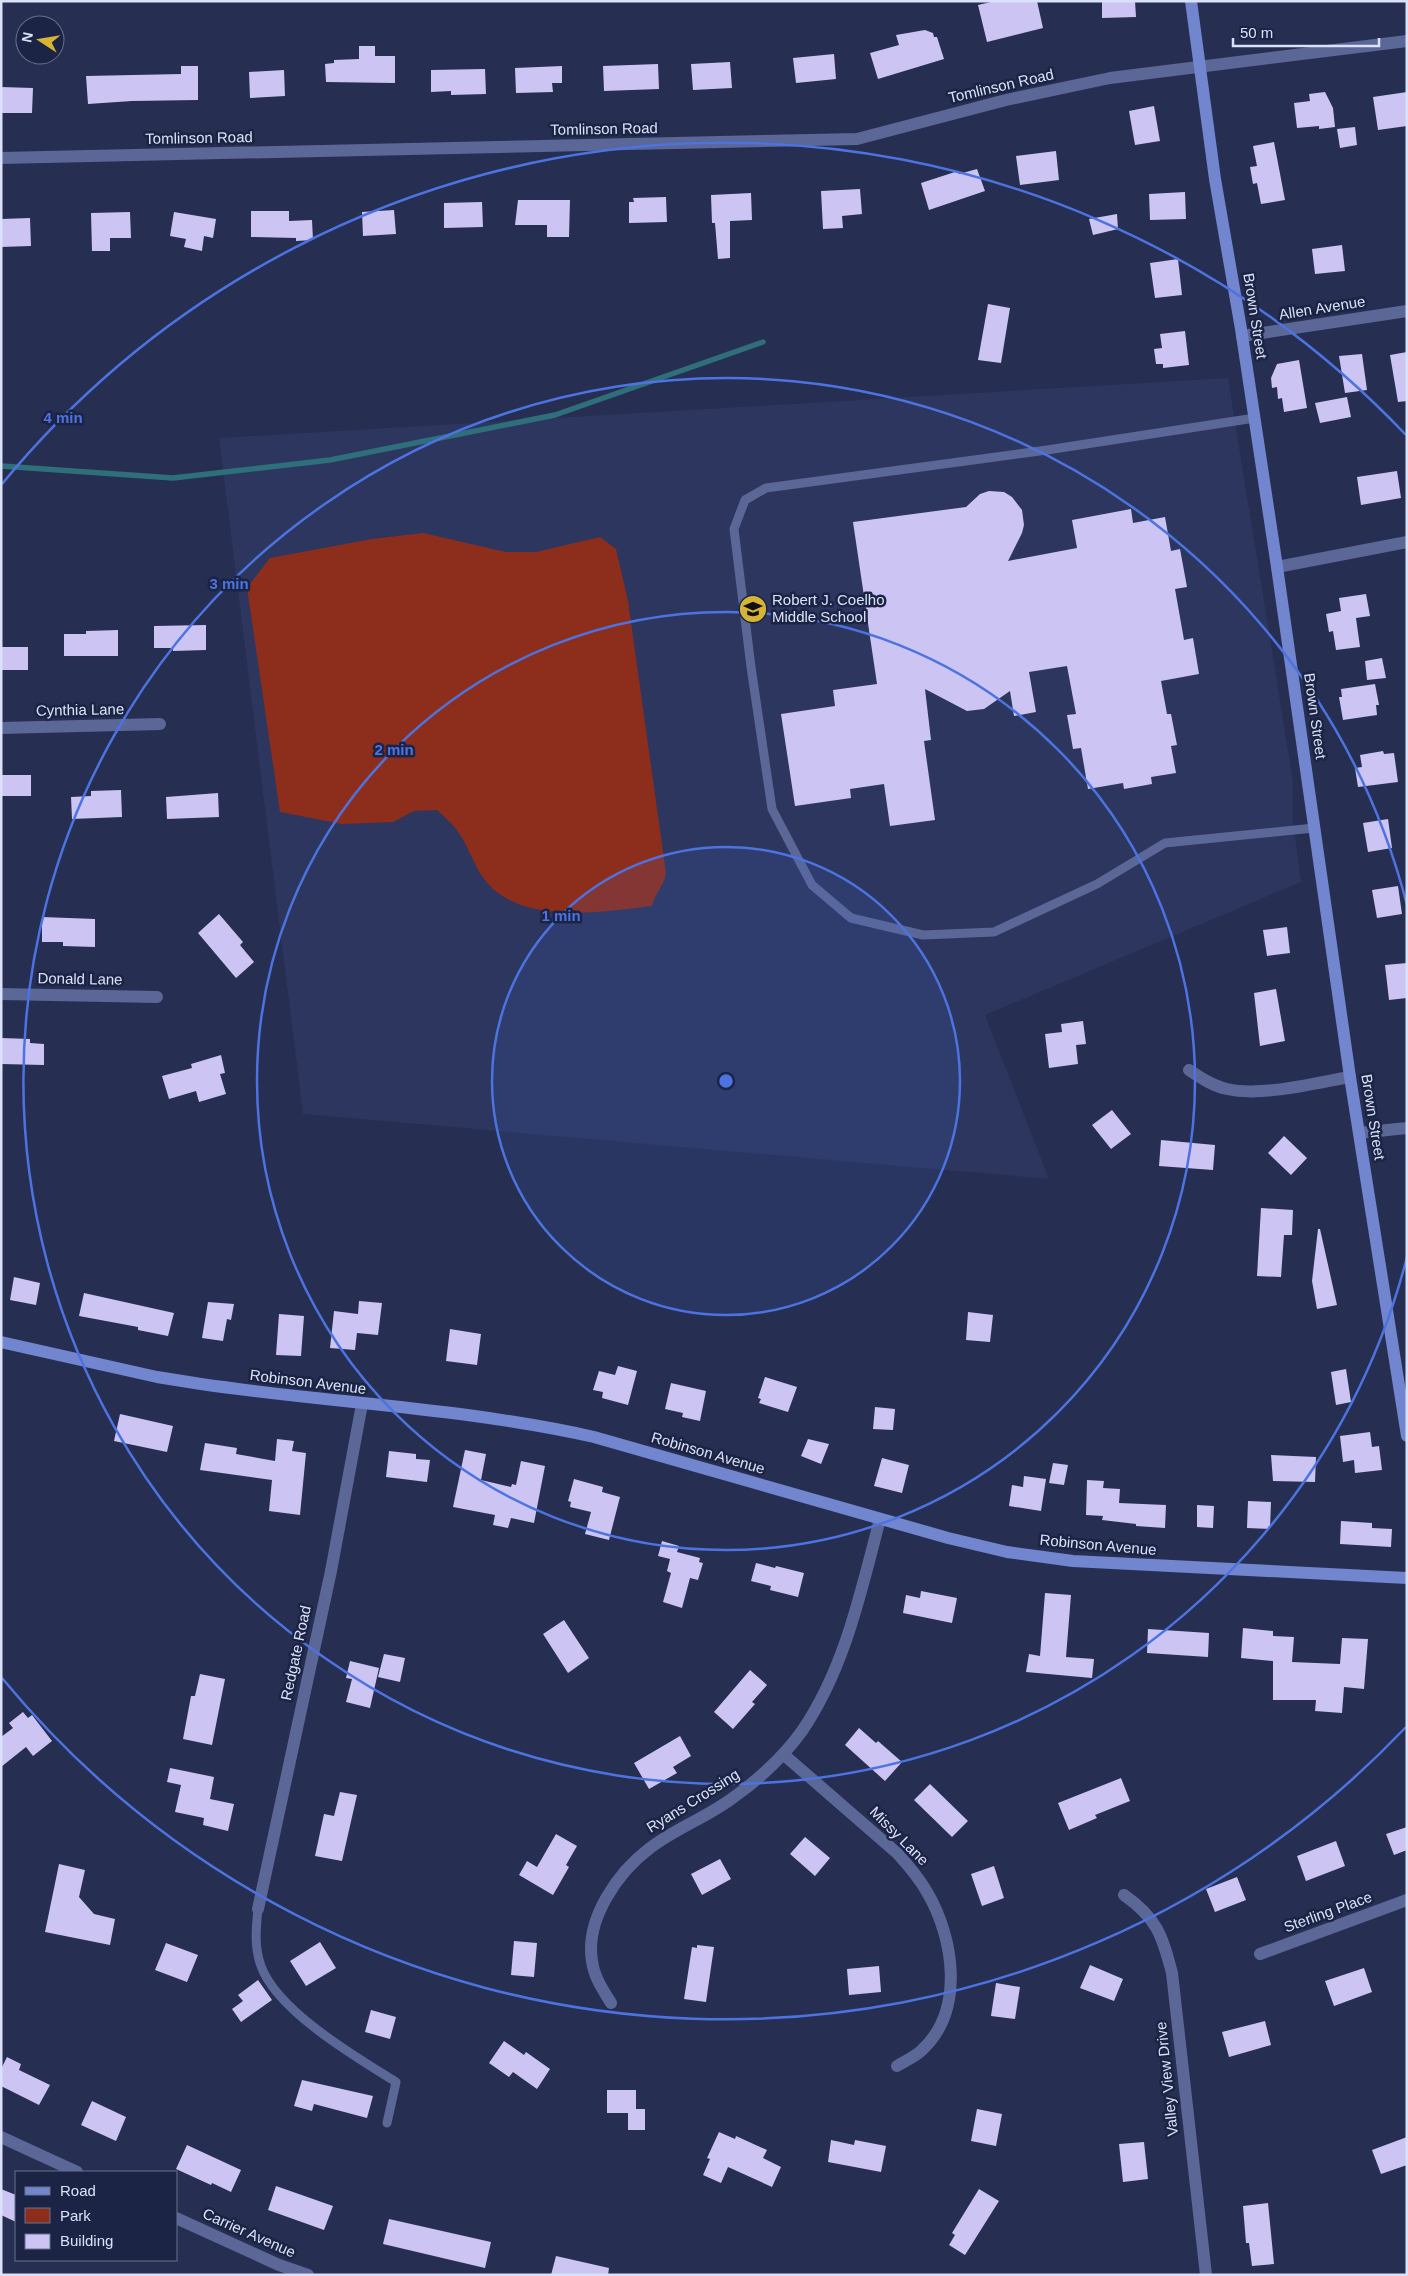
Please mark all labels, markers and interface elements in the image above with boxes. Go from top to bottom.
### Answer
north arrow [15,15,65,65]
scale bar [1233,15,1379,47]
text: 50 m [1240,24,1273,41]
text: N [18,31,36,44]
street label: Tomlinson Road [947,65,1055,106]
street label: Tomlinson Road [550,119,658,138]
street label: Tomlinson Road [145,128,253,147]
street label: Brown Street [1240,272,1271,361]
street label: Allen Avenue [1277,292,1366,323]
text: 4 min [43,409,83,426]
text: 3 min [209,575,249,592]
place label: Robert J. Coelho Middle School [772,591,885,625]
school or university icon: Robert J. Coelho Middle School [738,594,768,624]
street label: Brown Street [1301,672,1330,761]
street label: Cynthia Lane [36,700,124,719]
text: 2 min [374,741,414,758]
text: 1 min [541,907,581,924]
street label: Donald Lane [37,969,123,988]
centre of rings [717,1072,735,1090]
street label: Brown Street [1358,1073,1389,1162]
street label: Robinson Avenue [249,1366,367,1397]
street label: Robinson Avenue [649,1428,767,1477]
street label: Robinson Avenue [1039,1531,1157,1558]
street label: Redgate Road [277,1604,314,1702]
street label: Ryans Crossing [643,1765,742,1836]
street label: Missy Lane [867,1803,932,1868]
street label: Sterling Place [1281,1888,1374,1935]
street label: Valley View Drive [1152,2021,1181,2137]
legend [15,2171,178,2261]
text: Road [60,2182,96,2199]
street label: Carrier Avenue [200,2204,298,2261]
text: Park [60,2207,91,2224]
text: Building [60,2232,113,2249]

